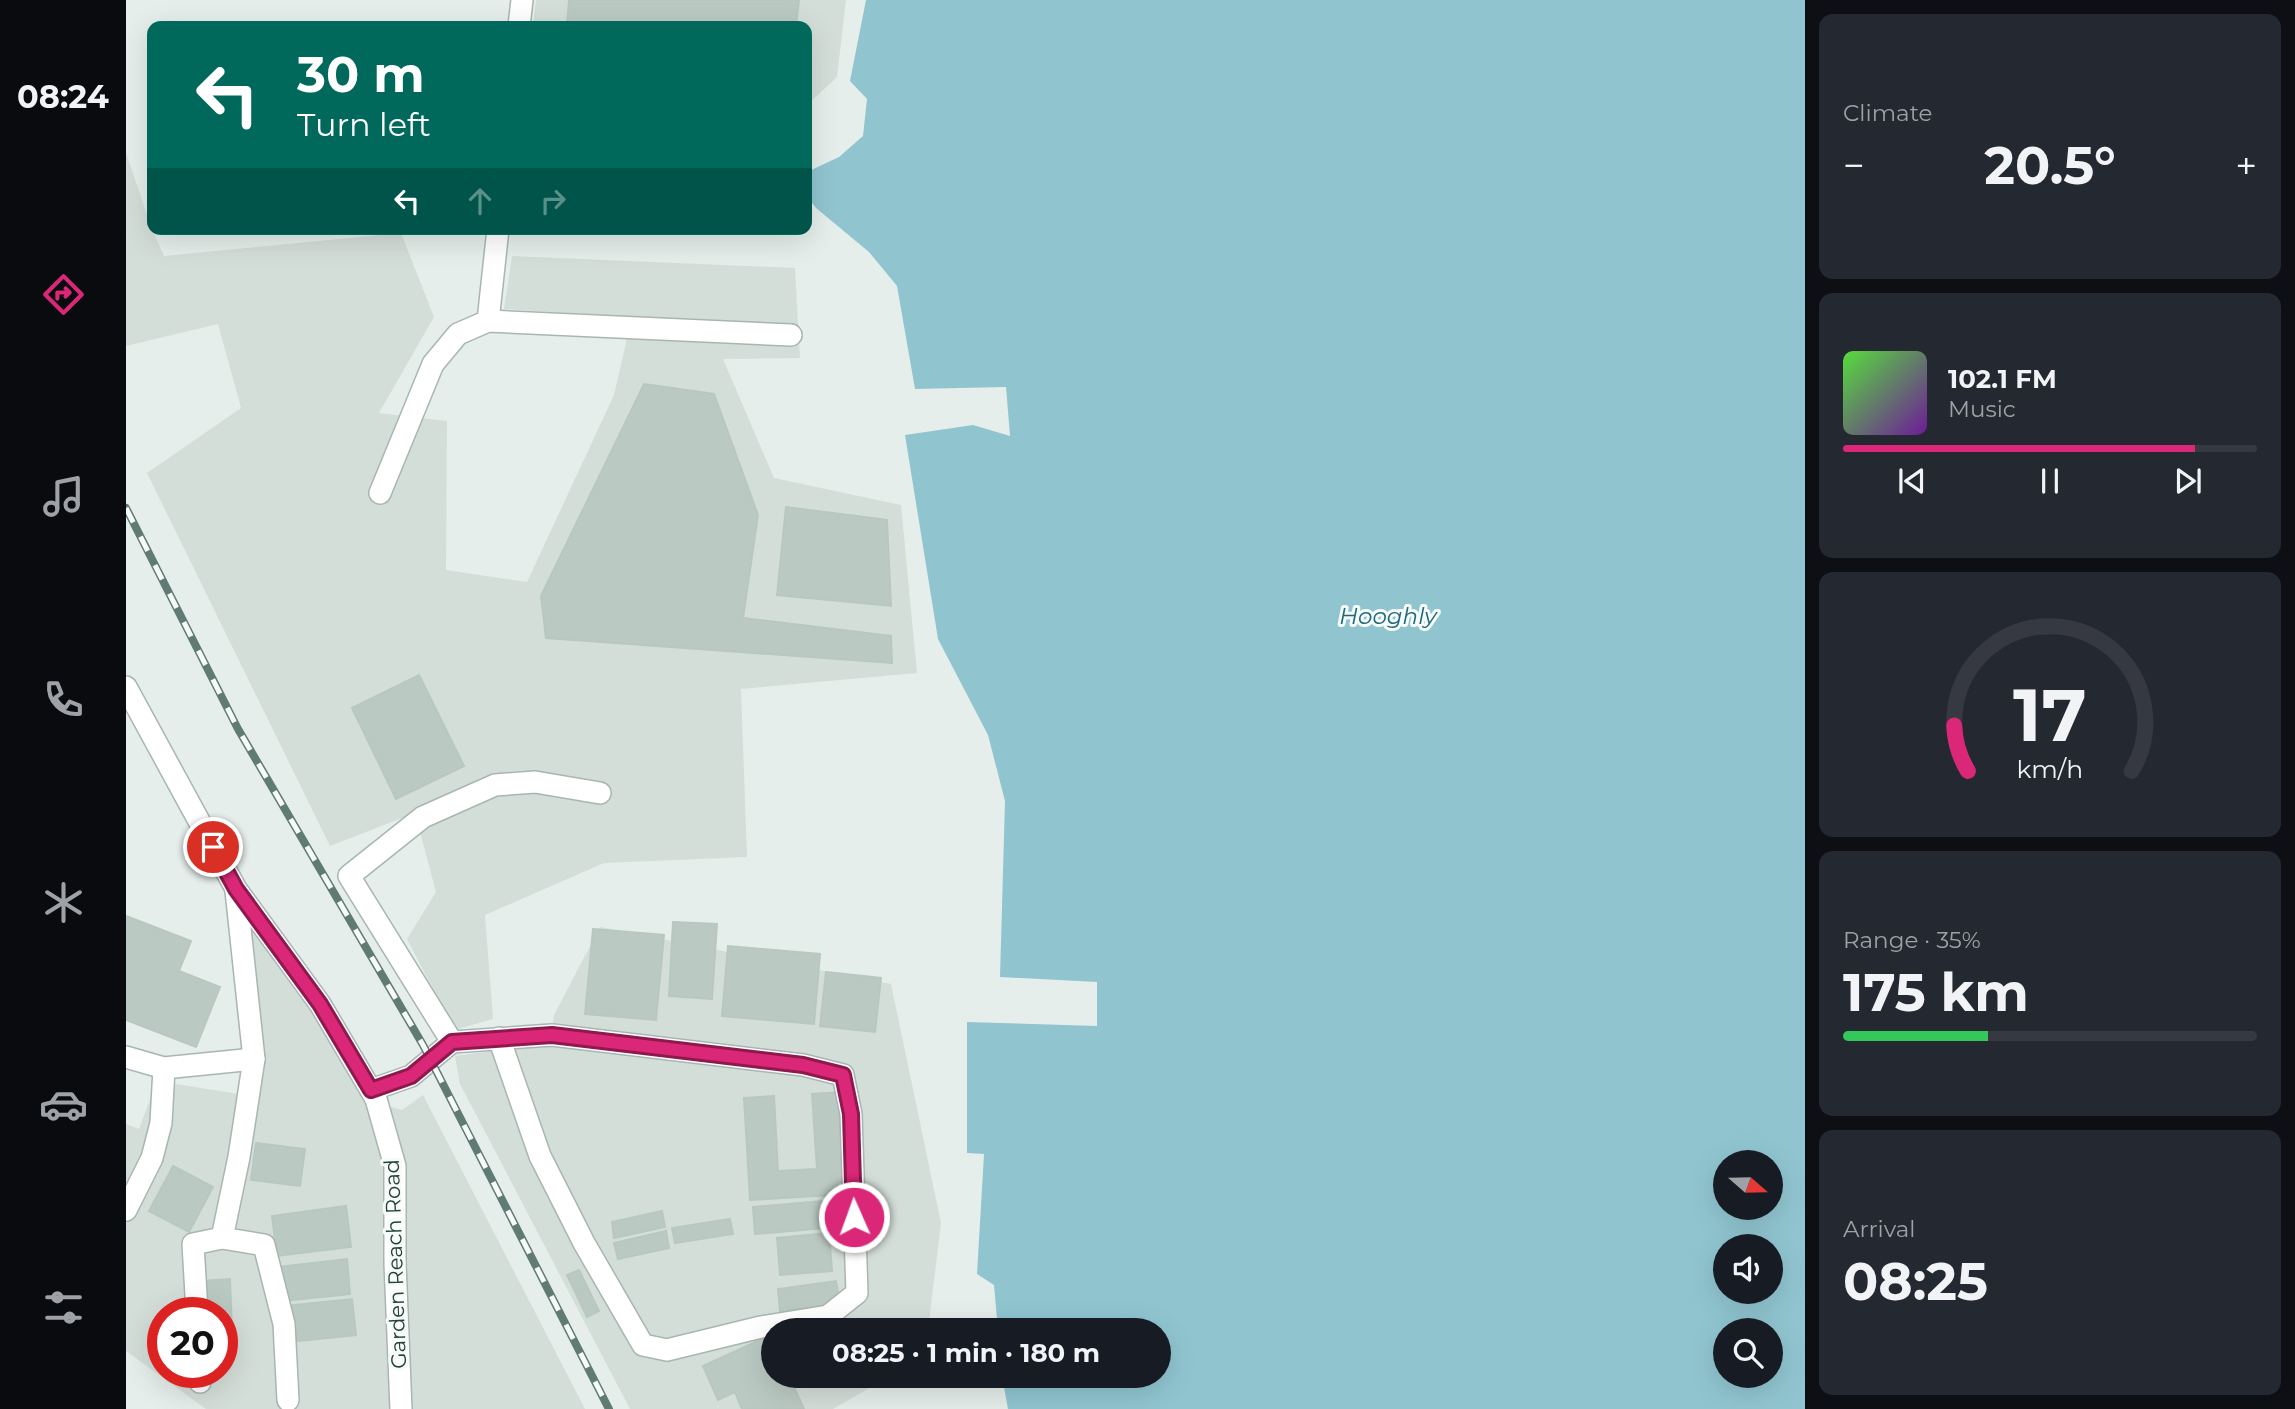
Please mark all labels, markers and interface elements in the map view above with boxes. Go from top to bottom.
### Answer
text: 30 m [297,45,425,104]
icon: left [182,49,273,140]
text: 08:24 [17,77,109,116]
text: Climate [1843,99,1932,127]
text: Turn left [297,105,431,144]
text: 20.5° [1984,134,2116,197]
text: − [1843,142,1865,189]
text: + [2235,142,2257,189]
icon: left [388,182,426,220]
icon: ahead [461,182,499,220]
icon: right [534,182,572,220]
icon: directions [39,270,88,319]
text: 102.1 FM [1948,363,2057,395]
text: Music [1948,395,2016,423]
icon: previous [1893,462,1931,500]
icon: pause [2031,462,2069,500]
icon: next [2169,462,2207,500]
icon: music [39,472,88,521]
water label: Hooghly [1339,602,1438,630]
text: 17 [2013,671,2087,759]
icon: phone [39,675,88,724]
text: km/h [2017,753,2083,783]
pin [183,817,243,877]
icon: arrive [194,828,232,866]
icon: climate [39,878,88,927]
text: Range · 35% [1843,926,1981,954]
text: 175 km [1843,961,2029,1024]
icon: car [39,1080,88,1129]
north arrow [1713,1150,1783,1220]
map controls [1713,1150,1783,1388]
street label: Garden Reach Road [379,1159,411,1369]
position arrow [817,1180,891,1254]
text: Arrival [1843,1215,1916,1243]
button: sound [1713,1234,1783,1304]
text: 08:25 [1843,1250,1988,1313]
icon: filters [39,1283,88,1332]
speed limit sign: 20 [147,1297,238,1388]
button: search [1713,1318,1783,1388]
text: 08:25 · 1 min · 180 m [832,1337,1100,1369]

